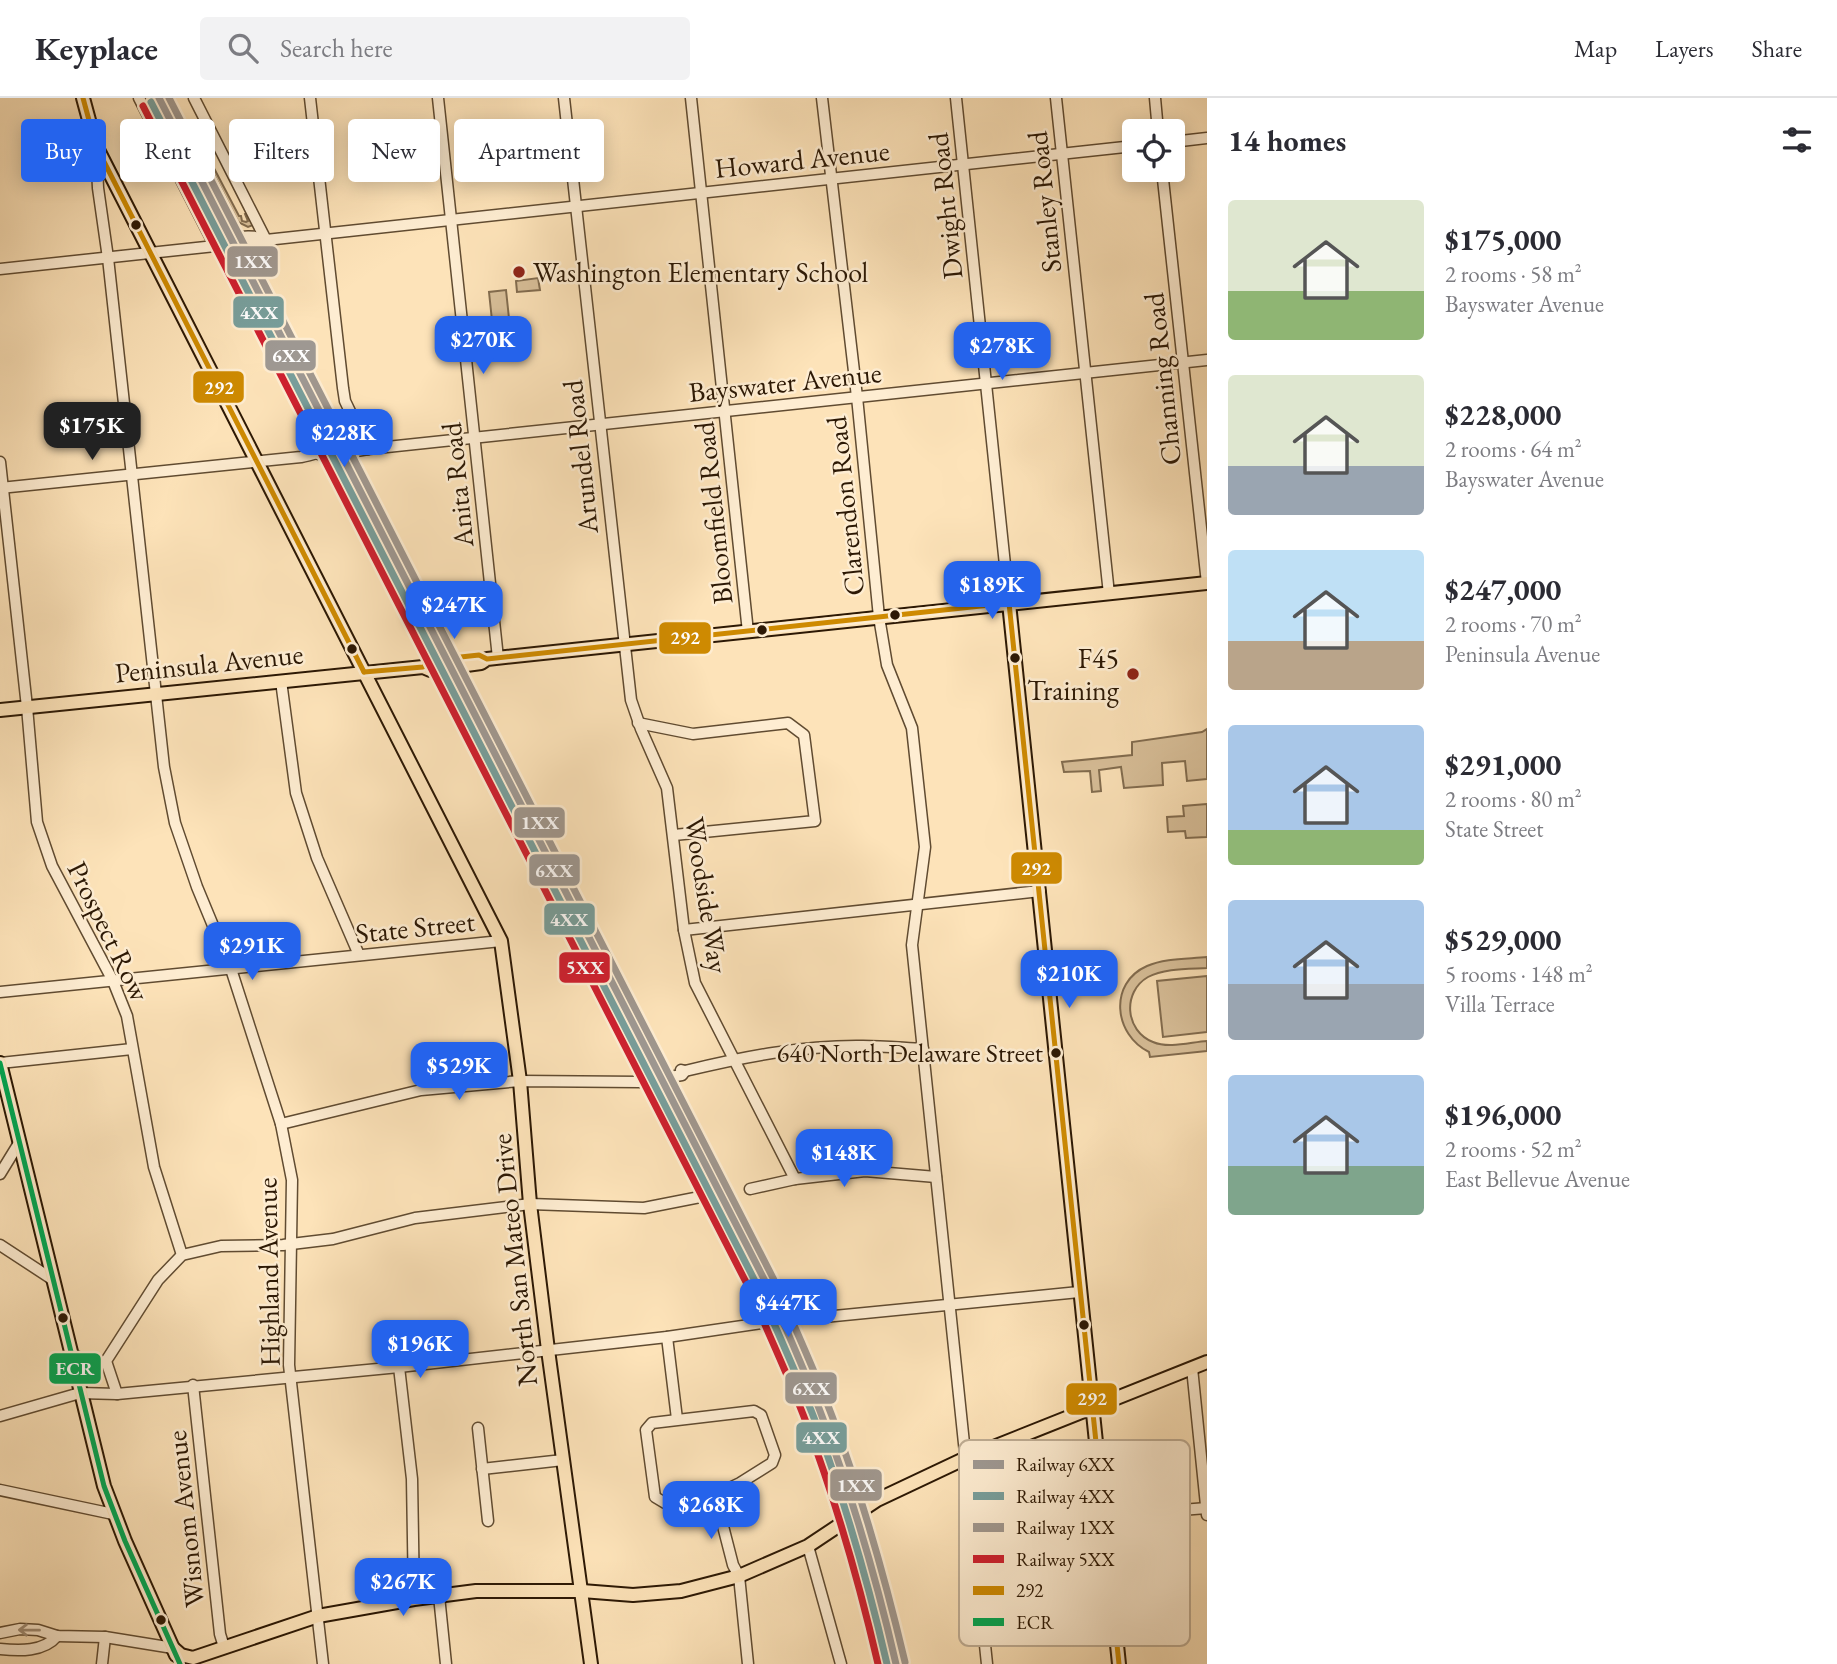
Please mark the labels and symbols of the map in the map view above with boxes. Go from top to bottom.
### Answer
street label: Stanley Road [1019,129,1069,274]
street label: Dwight Road [919,130,971,281]
street label: Howard Avenue [713,132,891,186]
unlabelled marker [129,218,143,232]
line badge: 1XX [226,245,279,278]
text: 1XX [234,249,273,274]
place label: Washington Elementary School [533,254,869,290]
marker: Washington Elementary School [511,264,527,280]
street label: Channing Road [1135,290,1189,467]
line badge: 4XX [232,295,285,329]
text: 4XX [240,300,279,325]
pin: $270K [434,316,532,376]
pin: $278K [953,322,1051,382]
line badge: 6XX [264,339,317,372]
text: 6XX [272,343,311,368]
street label: Bayswater Avenue [687,354,883,410]
line badge: 292 [192,370,245,404]
text: 292 [204,375,234,400]
street label: Arundel Road [554,378,606,537]
pin: $175K [43,402,141,462]
pin: $228K [295,410,393,469]
street label: Clarendon Road [818,414,872,597]
street label: Bloomfield Road [685,419,740,606]
street label: Anita Road [432,420,482,550]
pin: $189K [943,561,1041,621]
pin: $247K [405,582,503,641]
unlabelled marker [888,608,902,622]
line badge: 292 [658,621,712,655]
unlabelled marker [755,623,769,637]
text: 292 [670,625,700,650]
street label: Peninsula Avenue [113,635,305,691]
place label: F45 Training [1027,640,1120,708]
unlabelled marker [345,642,359,656]
unlabelled marker [1008,651,1022,665]
marker: F45 Training [1125,666,1141,682]
line badge: 1XX [513,806,566,839]
text: 1XX [521,810,560,835]
street label: Woodside Way [677,814,737,976]
line badge: 292 [1010,851,1063,885]
line badge: 6XX [528,853,581,887]
street label: Prospect Row [60,855,159,1008]
text: 292 [1021,856,1051,881]
text: 6XX [535,858,574,883]
line badge: 4XX [543,902,596,936]
street label: State Street [354,903,477,951]
text: 4XX [550,907,589,932]
pin: $291K [203,922,301,982]
pin: $210K [1020,950,1118,1010]
line badge: 5XX [558,951,611,984]
text: 5XX [566,955,605,980]
place label: 640 North Delaware Street [777,1036,1043,1070]
pin: $529K [410,1042,508,1102]
marker: 640 North Delaware Street [1049,1046,1063,1060]
pin: $148K [795,1130,893,1189]
street label: North San Mateo Drive [483,1132,545,1388]
street label: Highland Avenue [248,1177,288,1367]
pin: $447K [739,1280,837,1339]
unlabelled marker [56,1311,70,1325]
unlabelled marker [1077,1318,1091,1332]
pin: $196K [371,1320,469,1380]
line badge: ECR [48,1352,102,1385]
text: ECR [56,1356,95,1381]
line badge: 6XX [784,1371,838,1405]
text: 6XX [792,1376,831,1401]
line badge: 292 [1065,1382,1118,1416]
text: 292 [1077,1386,1107,1411]
line badge: 4XX [795,1421,848,1454]
text: 4XX [802,1425,841,1450]
street label: Wisnom Avenue [158,1429,212,1609]
legend [959,1440,1190,1646]
text: Railway 6XX [1016,1452,1115,1477]
line badge: 1XX [829,1468,883,1502]
text: 1XX [837,1473,876,1498]
pin: $268K [662,1482,760,1541]
text: Railway 4XX [1016,1484,1115,1509]
text: Railway 1XX [1016,1515,1115,1540]
text: Railway 5XX [1016,1547,1115,1572]
pin: $267K [354,1558,452,1618]
text: 292 [1016,1578,1043,1603]
text: ECR [1016,1610,1054,1635]
unlabelled marker [154,1613,168,1627]
one-way arrow [18,1623,41,1637]

